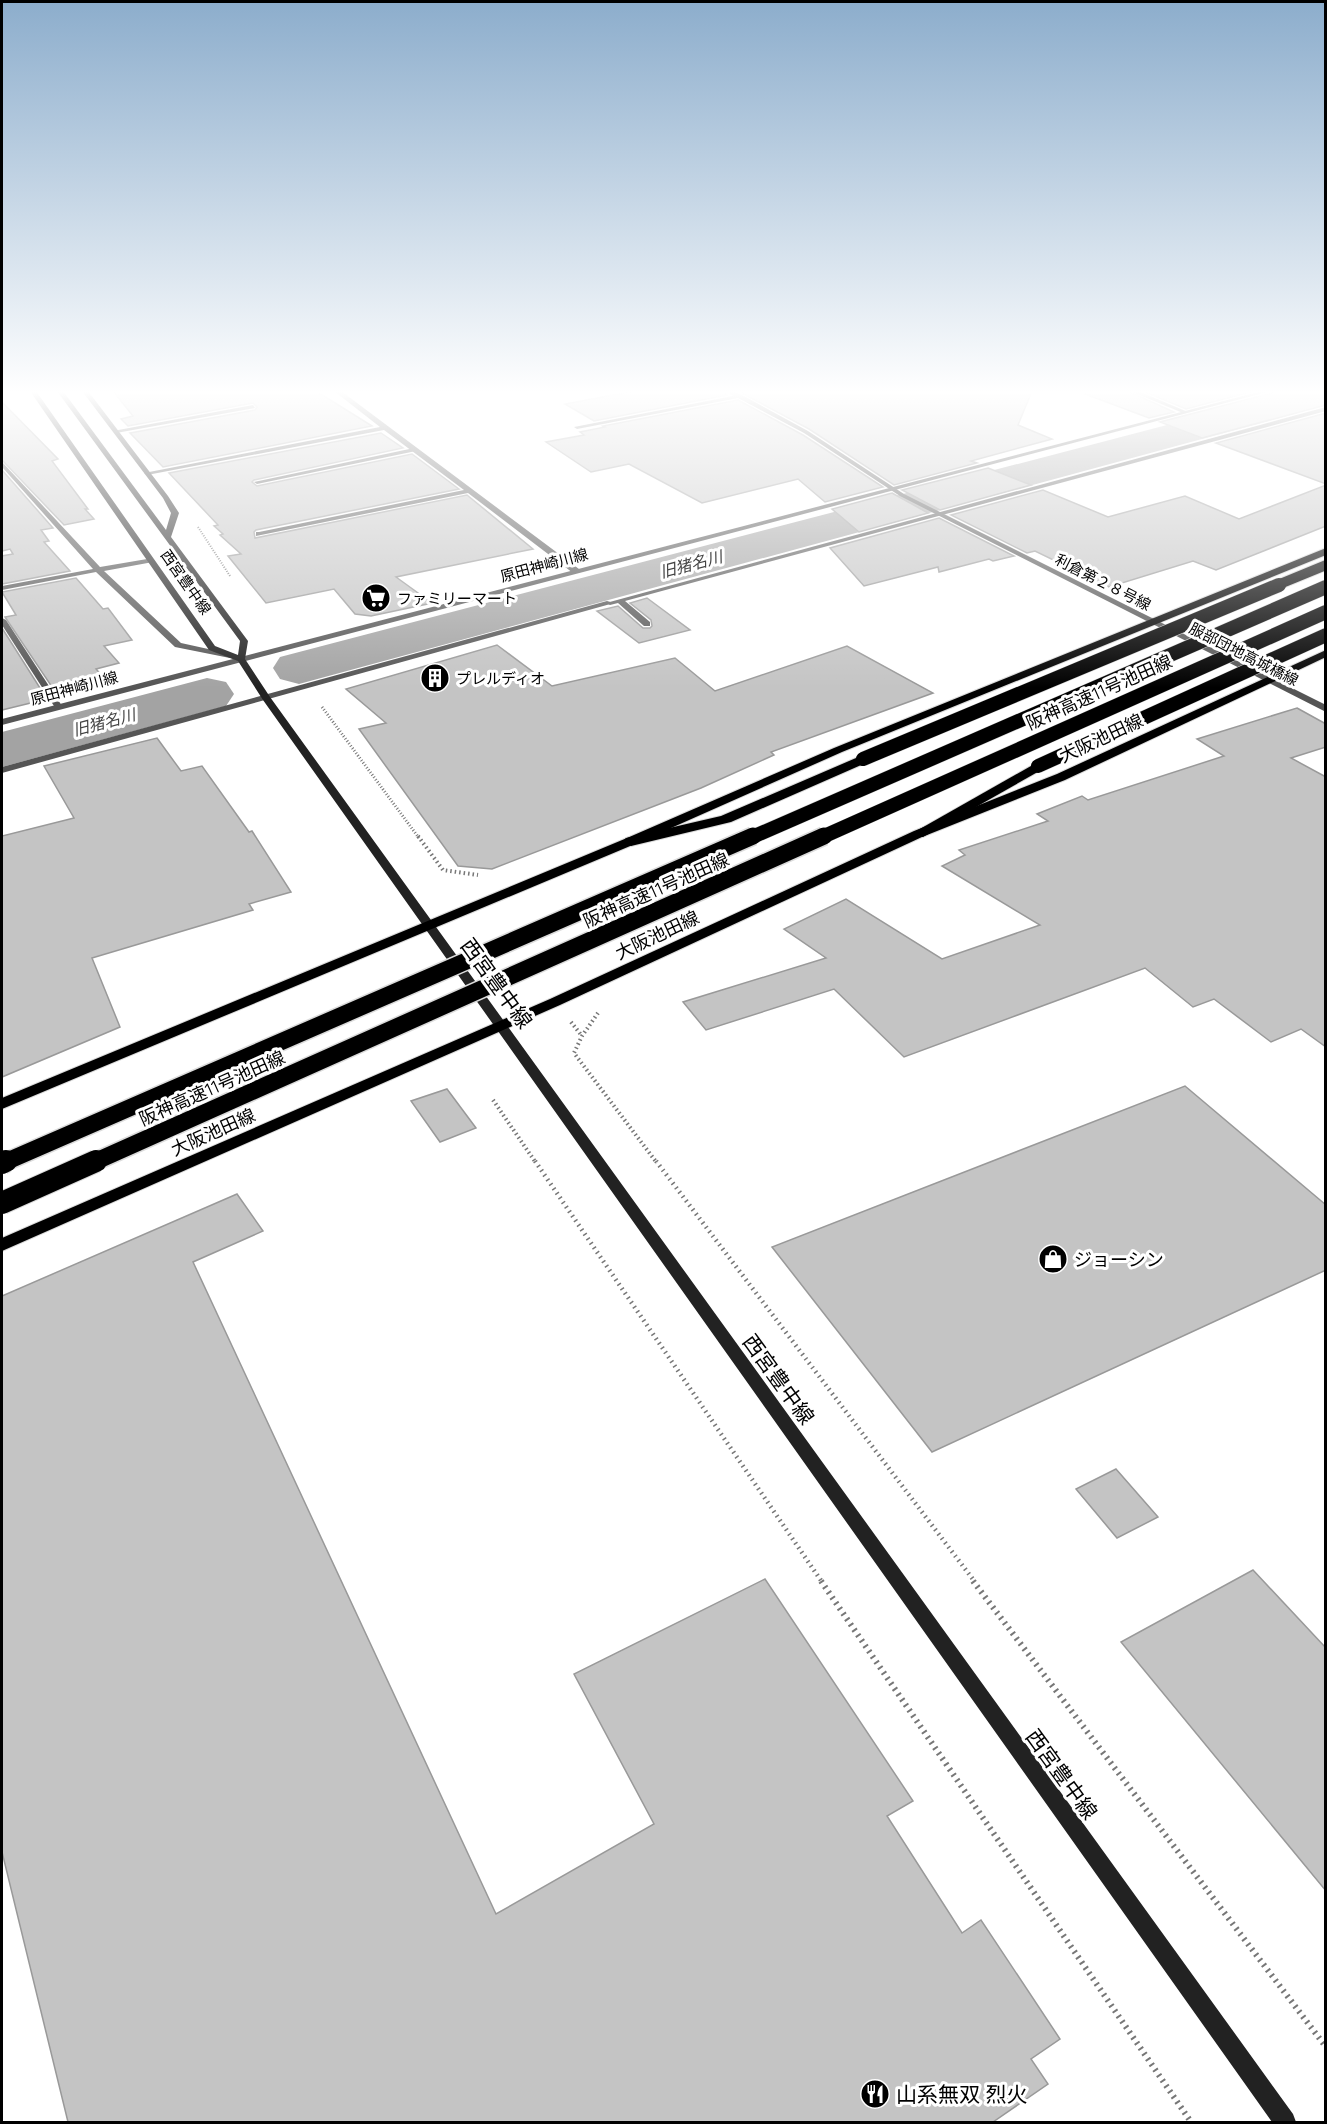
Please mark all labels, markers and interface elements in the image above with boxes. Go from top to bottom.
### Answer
street label: 原田神崎川線 [498,544,590,586]
street label: 西宮豊中線 [157,546,215,618]
water label: 旧猪名川 [657,546,726,582]
street label: 利倉第２８号線 [1052,550,1154,614]
supermarket icon: ファミリーマート [360,582,392,614]
place label: ファミリーマート [397,589,517,608]
street label: 服部団地高城橋線 [1186,618,1302,690]
street label: 阪神高速11号池田線 [1022,649,1176,735]
building icon: プレルディオ [419,662,451,694]
street label: 原田神崎川線 [28,667,120,709]
place label: プレルディオ [456,669,545,688]
water label: 旧猪名川 [70,704,139,740]
street label: 大阪池田線 [1055,709,1147,767]
street label: 阪神高速11号池田線 [579,847,733,933]
street label: 大阪池田線 [611,906,703,964]
street label: 西宮豊中線 [456,933,538,1033]
street label: 阪神高速11号池田線 [135,1045,289,1131]
street label: 大阪池田線 [167,1103,259,1161]
shop icon: ジョーシン [1037,1243,1069,1275]
place label: ジョーシン [1074,1248,1164,1271]
street label: 西宮豊中線 [738,1329,820,1429]
street label: 西宮豊中線 [1021,1724,1103,1824]
restaurant icon: 山系無双 烈火 [859,2078,891,2110]
place label: 山系無双 烈火 [896,2081,1028,2107]

